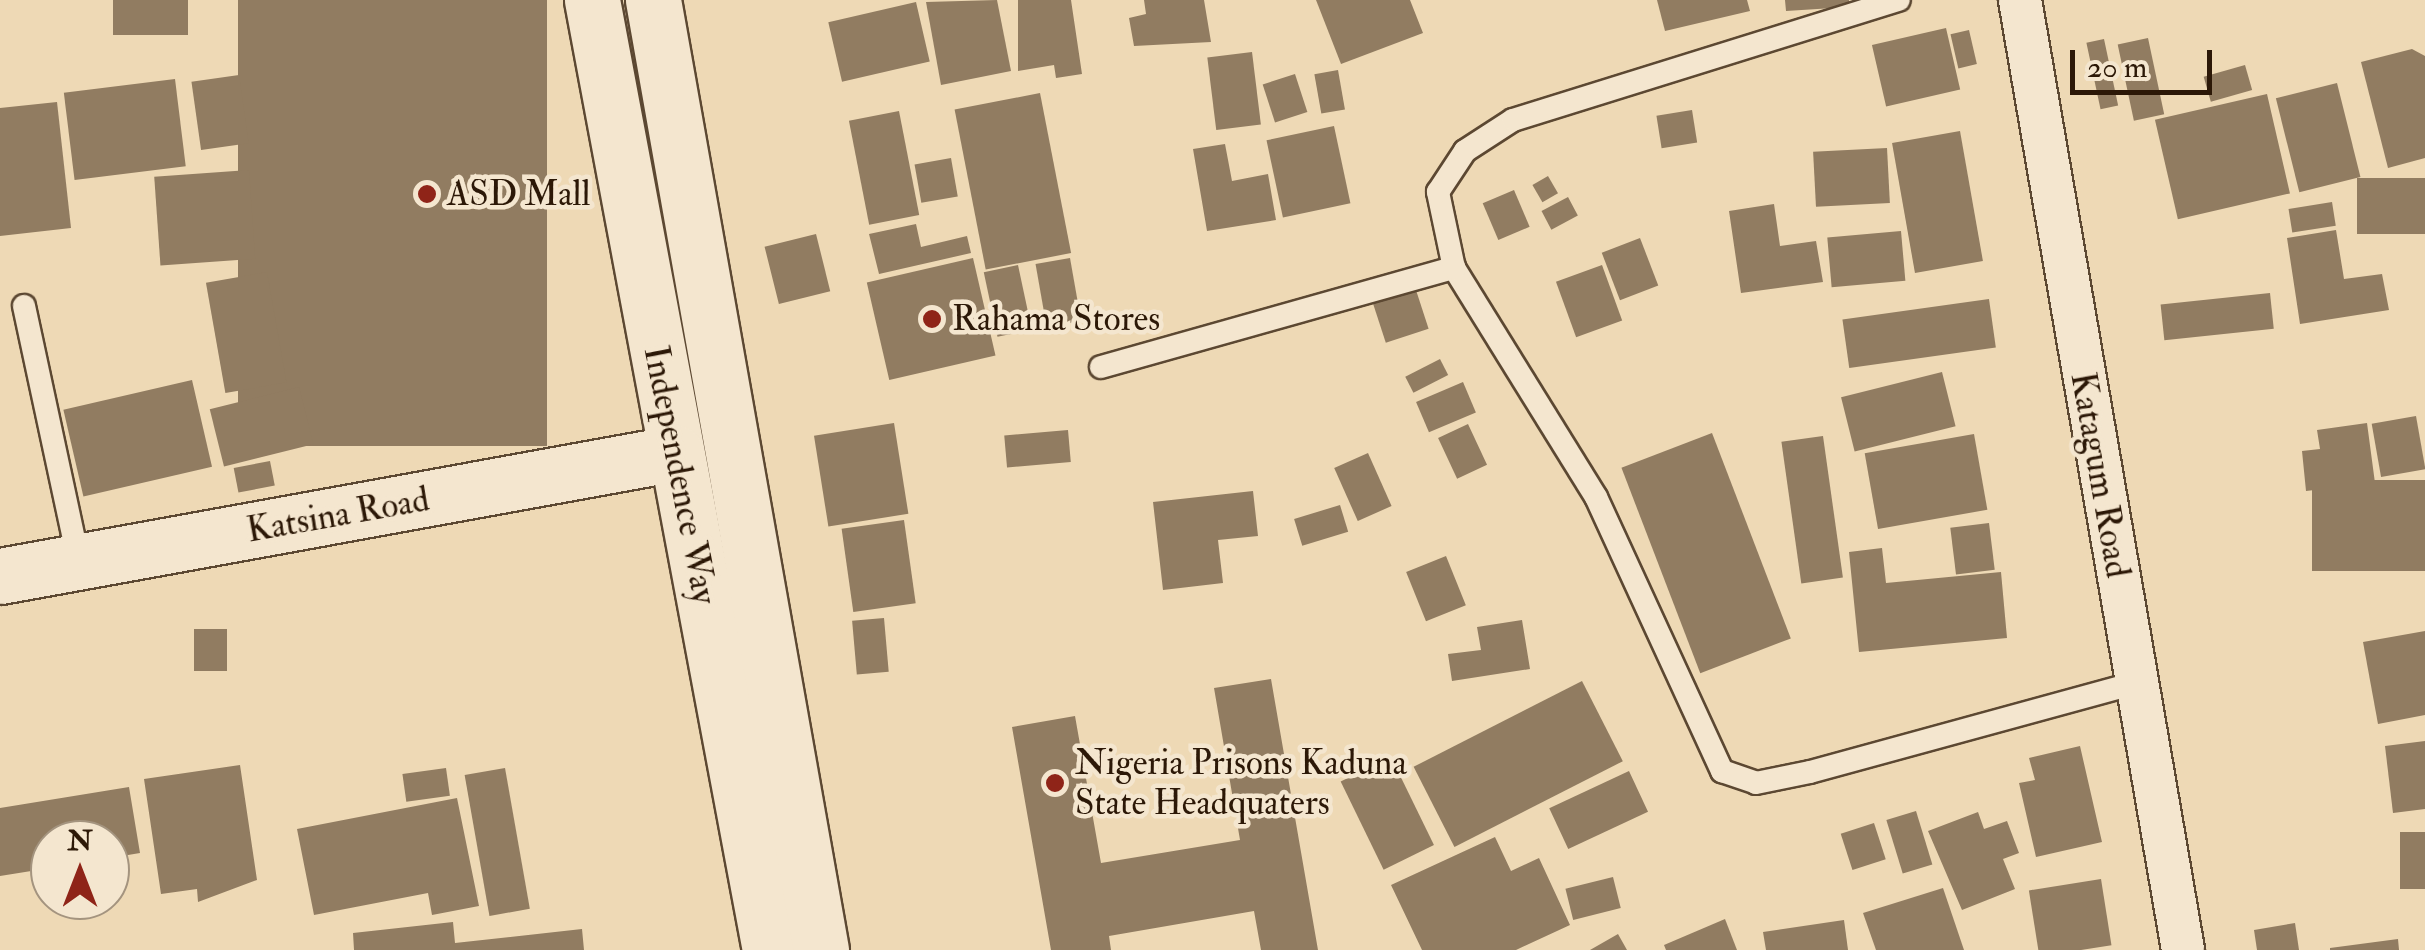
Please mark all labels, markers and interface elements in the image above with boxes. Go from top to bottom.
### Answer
scale bar [2075,30,2218,92]
text: 20 m [2087,49,2147,86]
place label: ASD Mall [447,173,591,215]
marker: ASD Mall [416,183,438,205]
place label: Rahama Stores [952,298,1160,340]
marker: Rahama Stores [921,308,943,330]
street label: Independence Way [634,342,726,608]
street label: Katagum Road [2061,369,2139,581]
street label: Katsina Road [244,478,432,552]
place label: Nigeria Prisons Kaduna State Headquaters [1075,742,1407,824]
marker: Nigeria Prisons Kaduna State Headquaters [1044,772,1066,794]
north arrow [30,820,130,920]
text: N [67,824,93,859]

